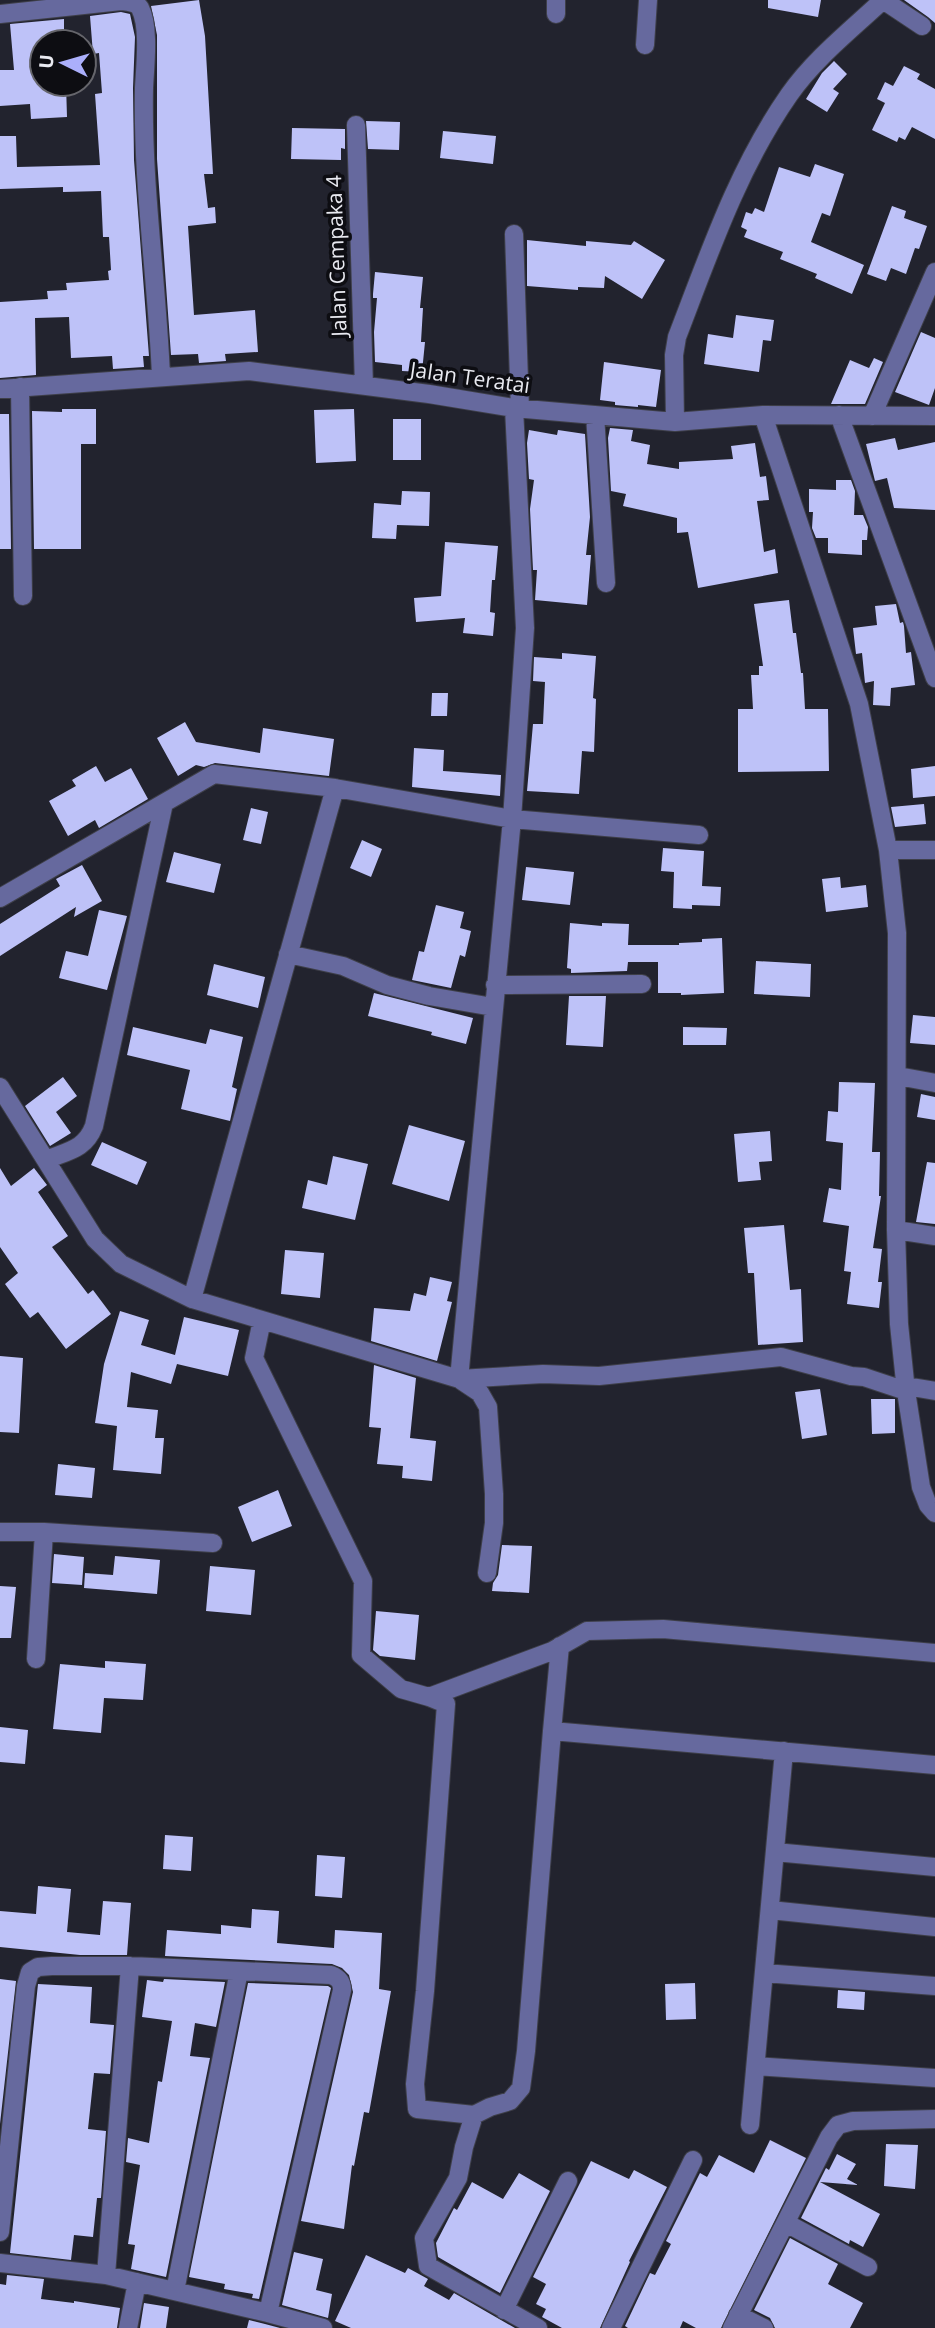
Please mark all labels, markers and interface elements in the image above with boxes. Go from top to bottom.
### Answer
north arrow [28,28,98,98]
text: U [32,53,60,70]
street label: Jalan Cempaka 4 [319,175,353,339]
street label: Jalan Teratai [406,354,532,399]

